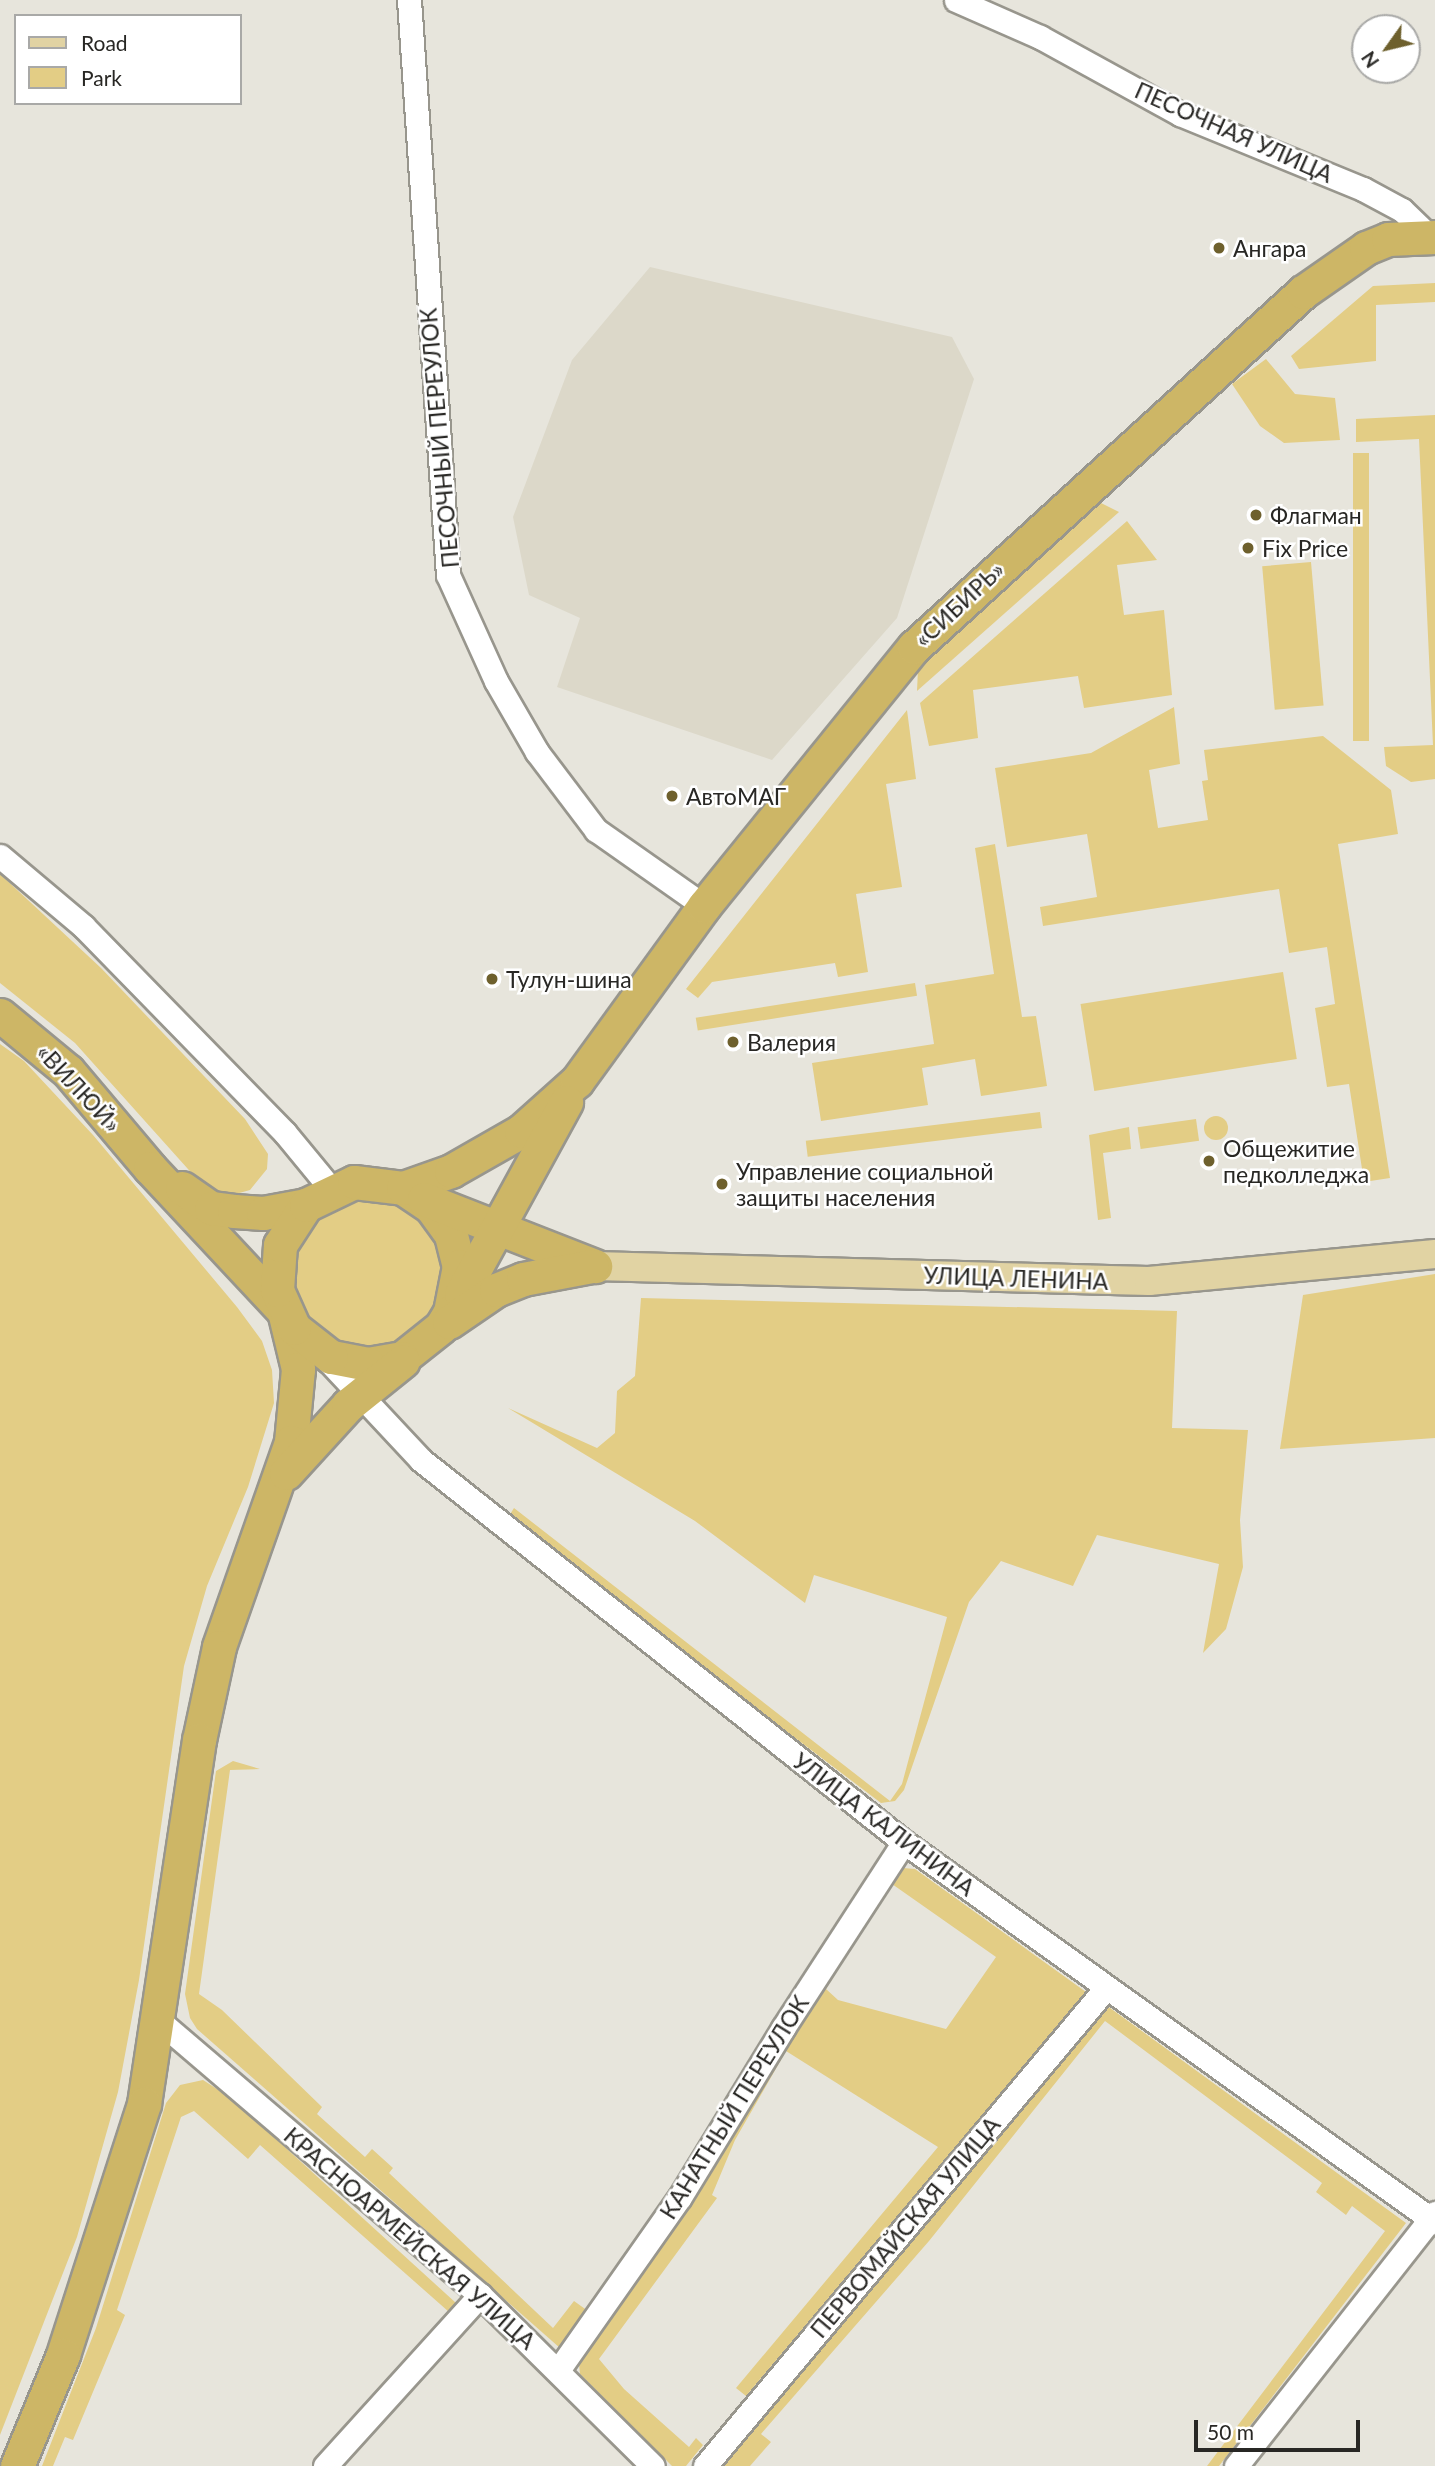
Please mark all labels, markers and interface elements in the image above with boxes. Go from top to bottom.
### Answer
legend [14,14,242,105]
north arrow [1351,14,1421,84]
text: Road [81,30,128,55]
text: N [1356,47,1383,72]
text: Park [81,65,122,90]
street label: ПЕСОЧНАЯ УЛИЦА [1131,76,1337,188]
place label: Ангара [1233,234,1307,262]
marker: Ангара [1211,240,1227,256]
street label: ПЕСОЧНЫЙ ПЕРЕУЛОК [414,307,464,569]
place label: Флагман [1270,501,1362,529]
marker: Флагман [1248,507,1264,523]
place label: Fix Price [1262,534,1348,562]
marker: Fix Price [1240,540,1256,556]
street label: «СИБИРЬ» [909,556,1009,652]
place label: АвтоМАГ [686,782,786,810]
marker: АвтоМАГ [664,788,680,804]
place label: Тулун-шина [506,965,632,993]
marker: Тулун-шина [484,971,500,987]
place label: Валерия [747,1028,836,1056]
marker: Валерия [725,1034,741,1050]
street label: «ВИЛЮЙ» [31,1038,127,1138]
place label: Общежитие педколледжа [1223,1134,1369,1188]
marker: Общежитие педколледжа [1201,1153,1217,1169]
place label: Управление социальной защиты населения [736,1157,993,1211]
marker: Управление социальной защиты населения [714,1176,730,1192]
street label: УЛИЦА ЛЕНИНА [923,1261,1109,1295]
street label: УЛИЦА КАЛИНИНА [788,1747,980,1901]
street label: КАНАТНЫЙ ПЕРЕУЛОК [654,1990,814,2224]
street label: ПЕРВОМАЙСКАЯ УЛИЦА [804,2111,1006,2343]
street label: КРАСНОАРМЕЙСКАЯ УЛИЦА [279,2121,541,2355]
scale bar [1197,2406,1363,2450]
text: 50 m [1207,2419,1254,2444]

